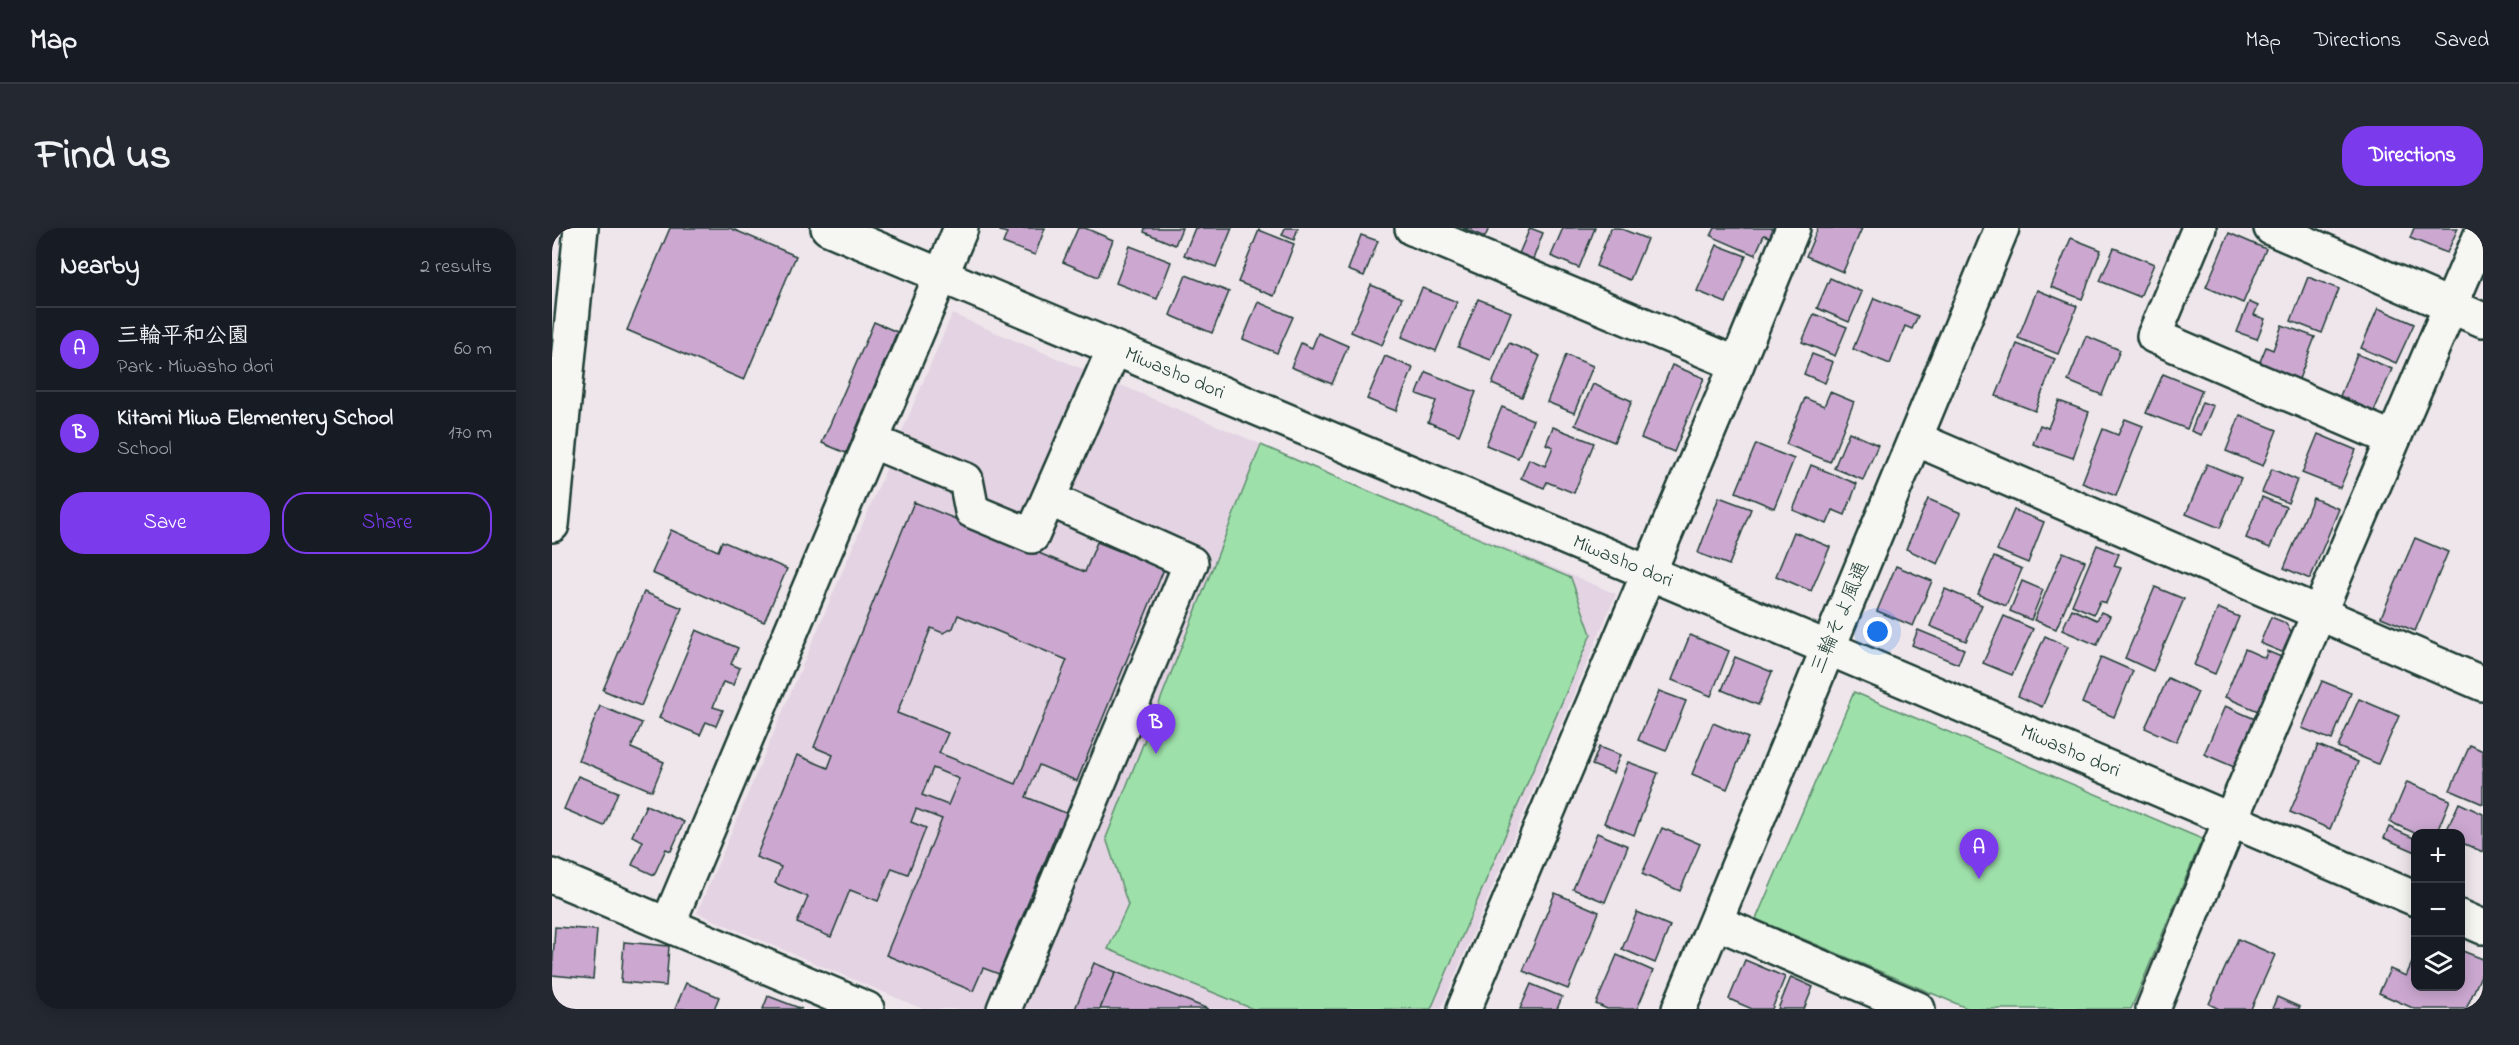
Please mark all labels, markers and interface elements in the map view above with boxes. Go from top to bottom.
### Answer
text: Map [30,21,77,62]
text: Map [2245,26,2281,56]
text: Directions [2314,26,2401,56]
text: Saved [2434,26,2489,56]
text: Find us [36,126,171,187]
button: Directions [2342,126,2483,186]
text: Nearby [60,248,139,286]
text: 2 results [420,253,492,282]
text: 三輪平和公園 [117,321,249,353]
text: A [73,335,86,364]
text: 60 m [454,335,492,364]
street label: Miwasho dori [1120,340,1229,408]
text: Park · Miwasho dori [117,353,274,382]
text: Kitami Miwa Elementery School [117,403,393,435]
text: B [73,419,86,448]
text: 170 m [448,419,492,448]
text: School [117,435,172,464]
button: Save [60,492,270,554]
button: Share [282,492,492,554]
street label: Miwasho dori [1568,528,1677,596]
street label: 三輪そよ風通 [1804,557,1878,679]
your location [1863,617,1892,646]
pin: B [1136,704,1176,754]
street label: Miwasho dori [2016,717,2125,786]
map controls [2411,829,2465,991]
button: + [2411,829,2465,883]
pin: A [1960,830,1998,879]
button: − [2411,883,2465,937]
button: layers [2411,937,2465,991]

